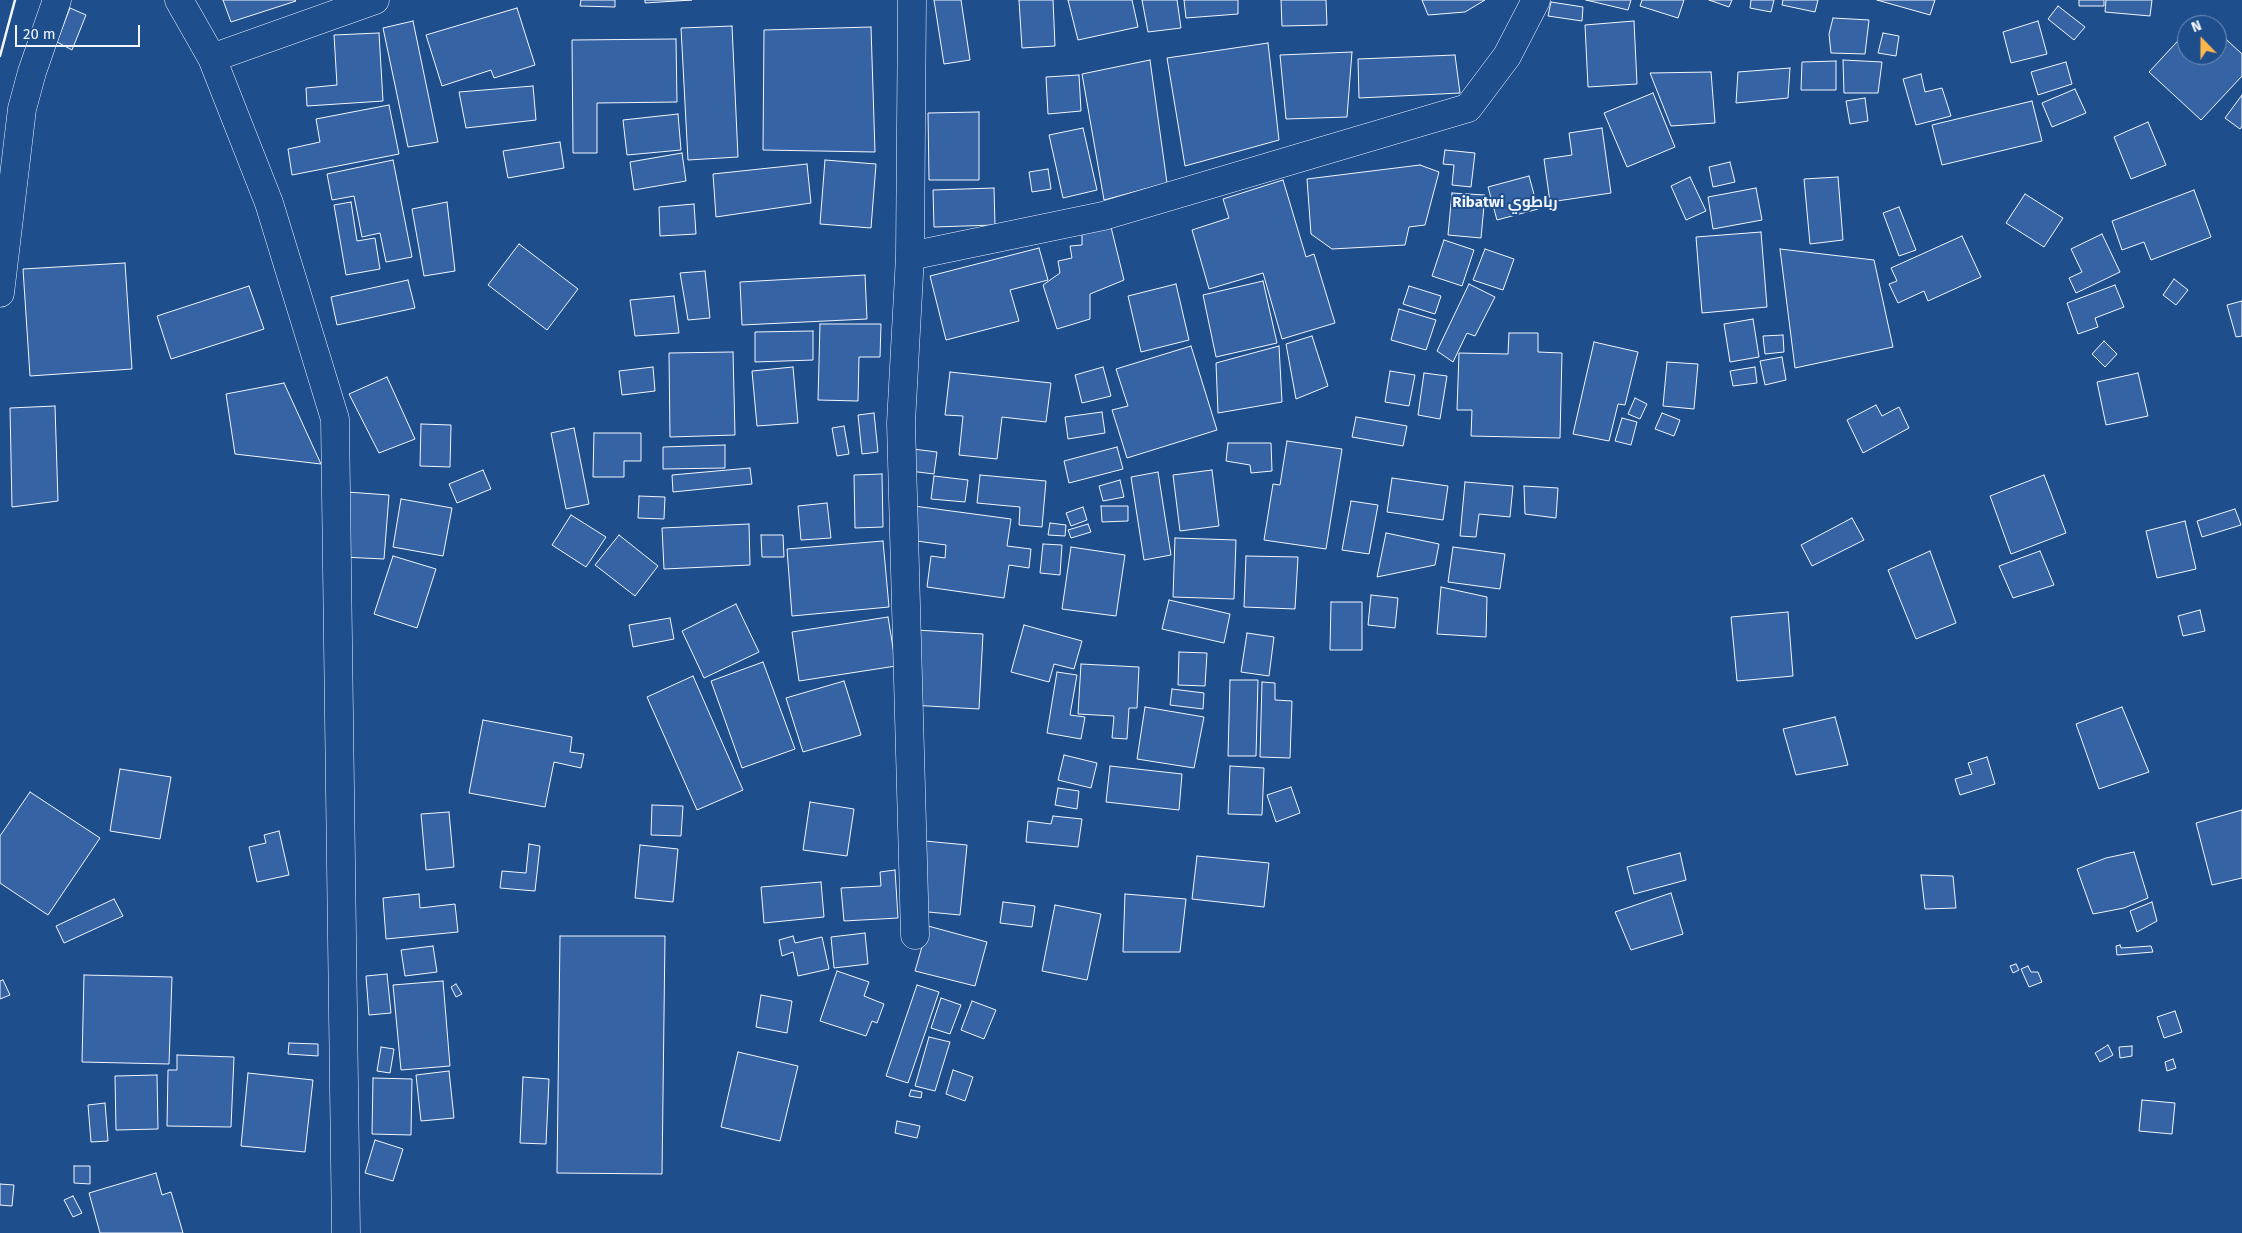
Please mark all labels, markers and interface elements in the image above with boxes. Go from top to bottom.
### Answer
scale bar [18,15,142,47]
north arrow [2177,15,2227,65]
text: N [2189,17,2204,36]
text: 20 m [23,25,56,43]
district label: Ribatwi رباطوي [1452,194,1558,212]

